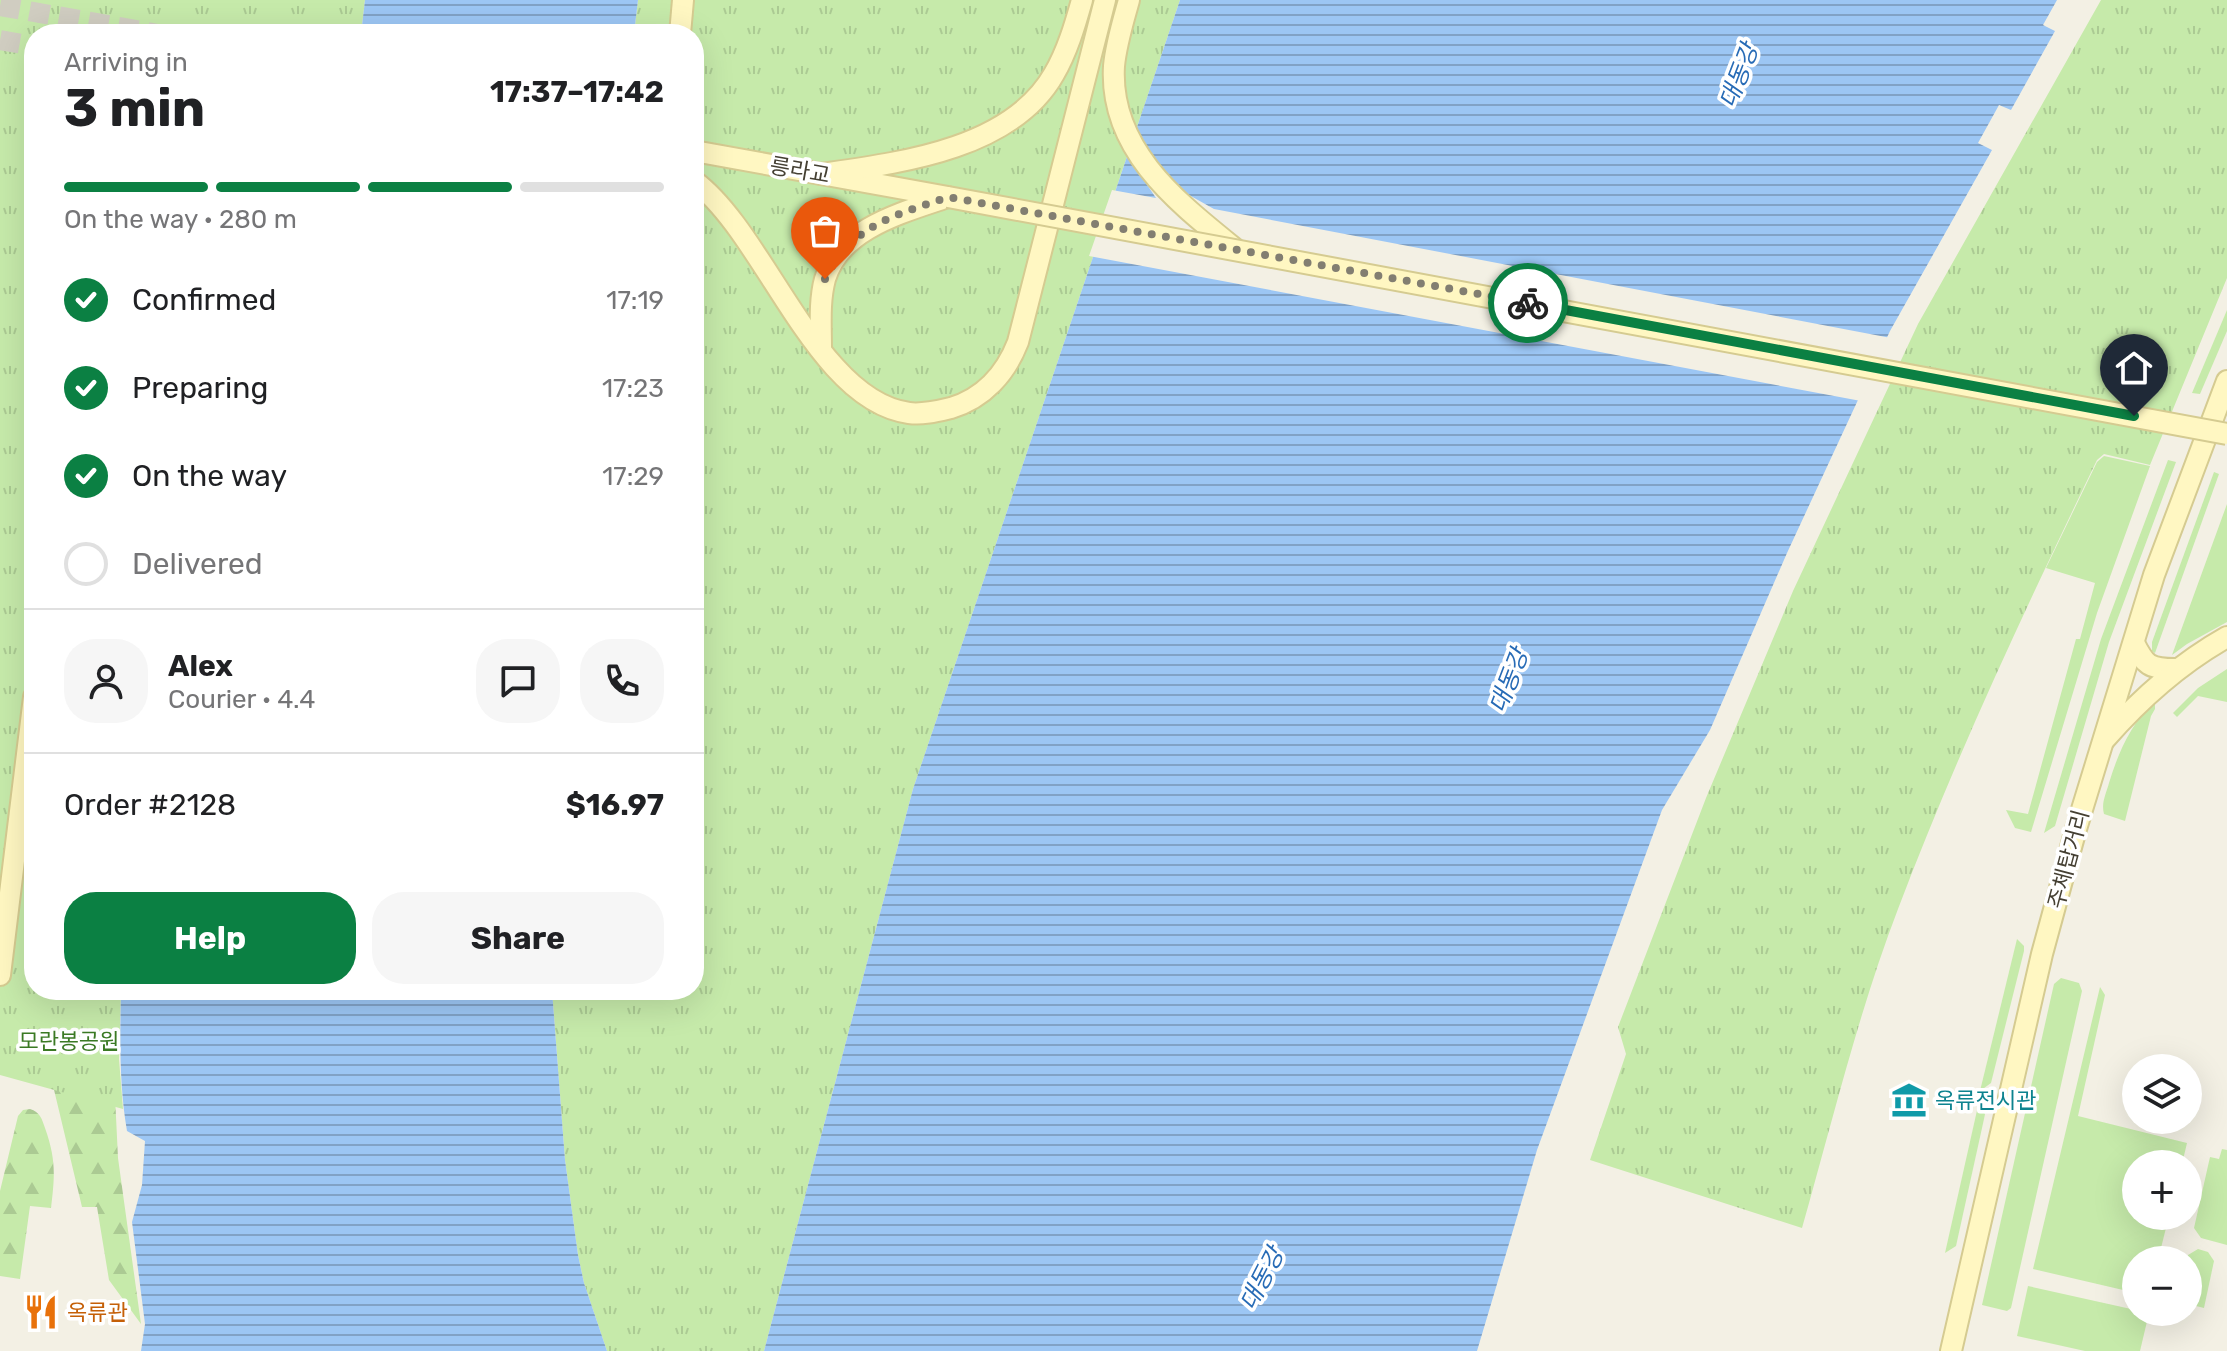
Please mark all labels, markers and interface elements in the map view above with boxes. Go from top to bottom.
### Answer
water label: 대동강 [1714,37,1765,112]
text: Arriving in [64,47,188,78]
text: 17:37–17:42 [490,74,664,110]
text: 3 min [64,77,205,139]
street label: 릉라교 [768,152,832,189]
pin [791,197,859,279]
text: On the way · 280 m [64,204,297,235]
icon: bag [803,209,847,253]
courier [1488,263,1568,343]
icon: check [64,278,108,322]
icon: bike [1506,281,1550,325]
text: Confirmed [132,282,276,318]
text: 17:19 [606,285,664,316]
pin [2100,334,2168,416]
icon: home [2112,346,2156,390]
icon: check [64,366,108,410]
text: Preparing [132,370,268,406]
text: 17:23 [602,373,664,404]
icon: check [64,454,108,498]
text: On the way [132,458,287,494]
text: 17:29 [602,461,664,492]
text: Delivered [132,546,263,582]
button: person [64,639,148,723]
button: chat [476,639,560,723]
button: phone [580,639,664,723]
water label: 대동강 [1484,642,1535,717]
text: Alex [168,648,233,684]
text: Courier · 4.4 [168,684,315,715]
text: Order #2128 [64,787,236,823]
text: $16.97 [566,787,664,823]
street label: 주체탑거리 [2042,807,2095,912]
button: Help [64,892,356,984]
button: Share [372,892,664,984]
park label: 모란봉공원 [18,1028,120,1055]
map controls [2122,1054,2202,1326]
button: layers [2122,1054,2202,1134]
museum icon: 옥류전시관 [1890,1081,1928,1119]
place label: 옥류전시관 [1935,1087,2036,1114]
button: + [2122,1150,2202,1230]
water label: 대동강 [1234,1241,1291,1315]
button: − [2122,1246,2202,1326]
restaurant icon: 옥류관 [22,1293,60,1331]
place label: 옥류관 [67,1299,128,1326]

